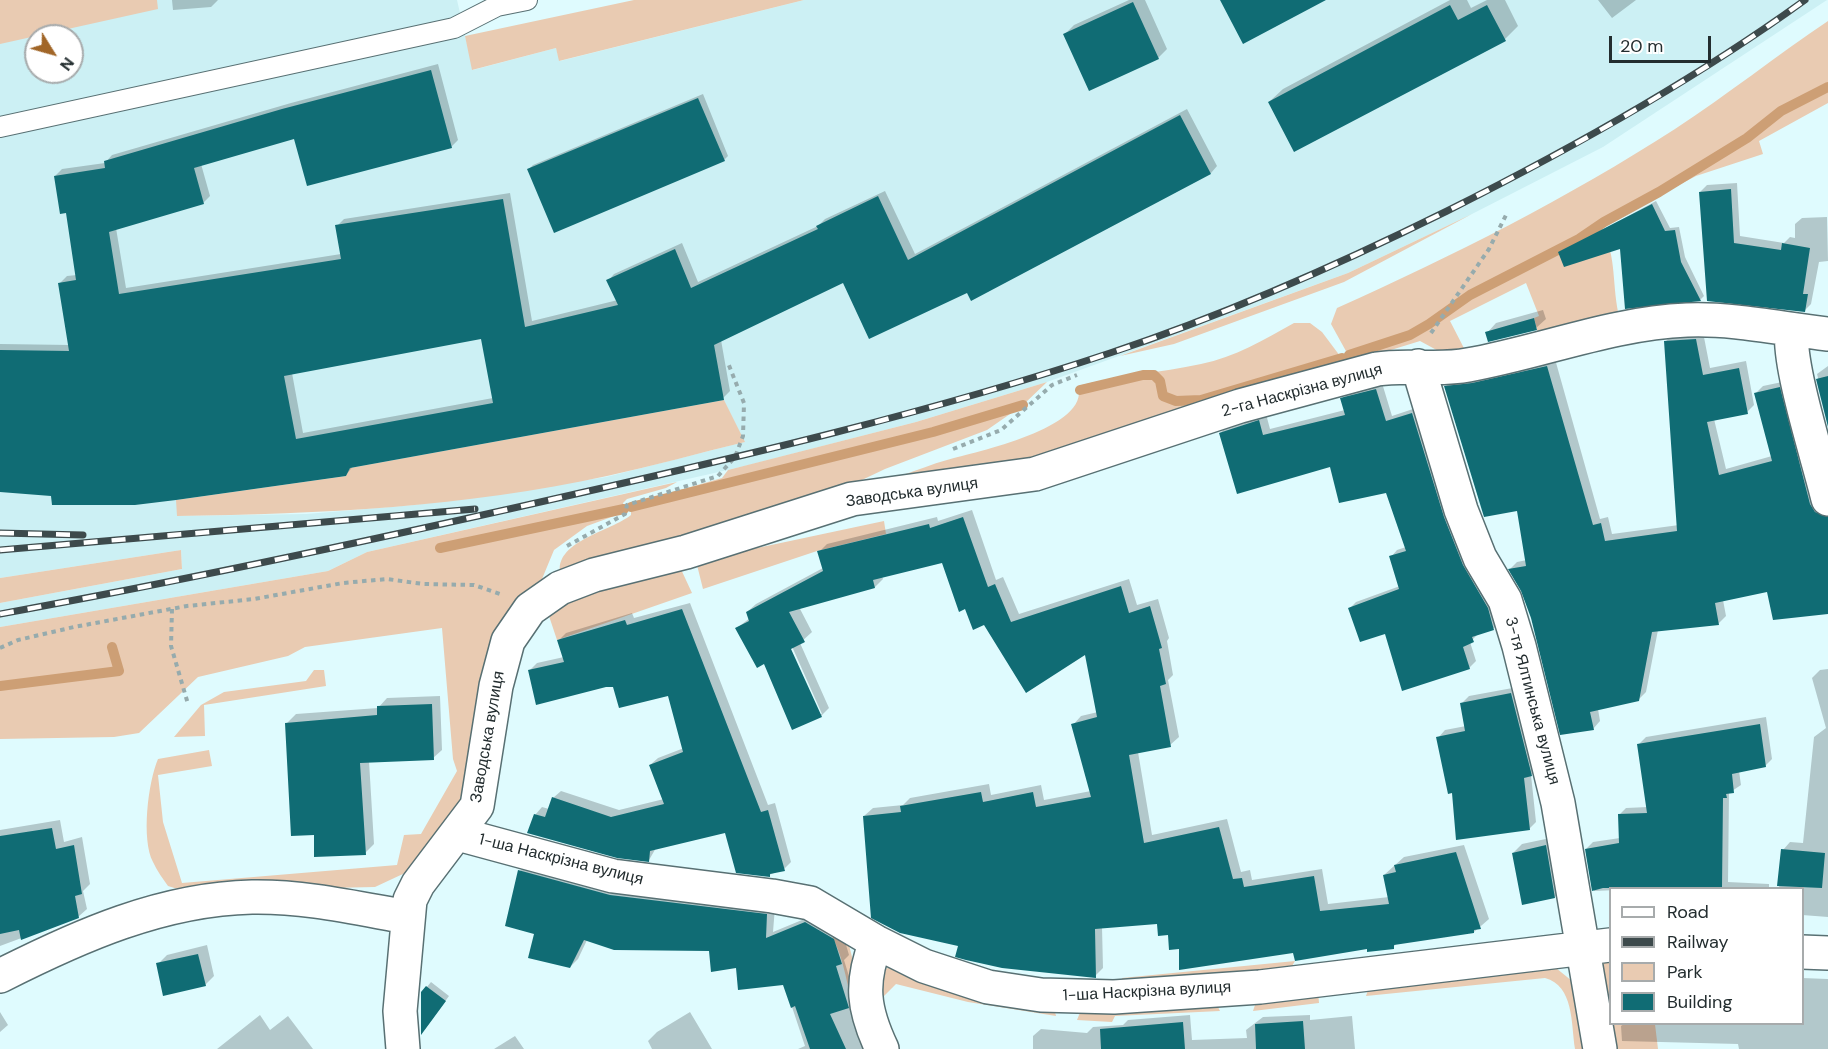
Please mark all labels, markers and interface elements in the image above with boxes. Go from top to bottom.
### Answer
north arrow [24,24,84,84]
scale bar [1612,24,1714,62]
text: 20 m [1620,34,1663,58]
text: N [55,53,79,75]
street label: 2-га Наскрізна вулиця [1220,360,1384,422]
street label: Заводська вулиця [845,474,979,512]
street label: 3-тя Ялтинська вулиця [1500,615,1564,787]
street label: Заводська вулиця [467,670,509,804]
street label: 1-ша Наскрізна вулиця [477,830,645,890]
legend [1609,887,1804,1025]
text: Road [1667,900,1709,924]
text: Railway [1667,930,1729,954]
text: Park [1667,960,1703,984]
street label: 1-ша Наскрізна вулиця [1062,978,1232,1006]
text: Building [1667,990,1732,1014]

